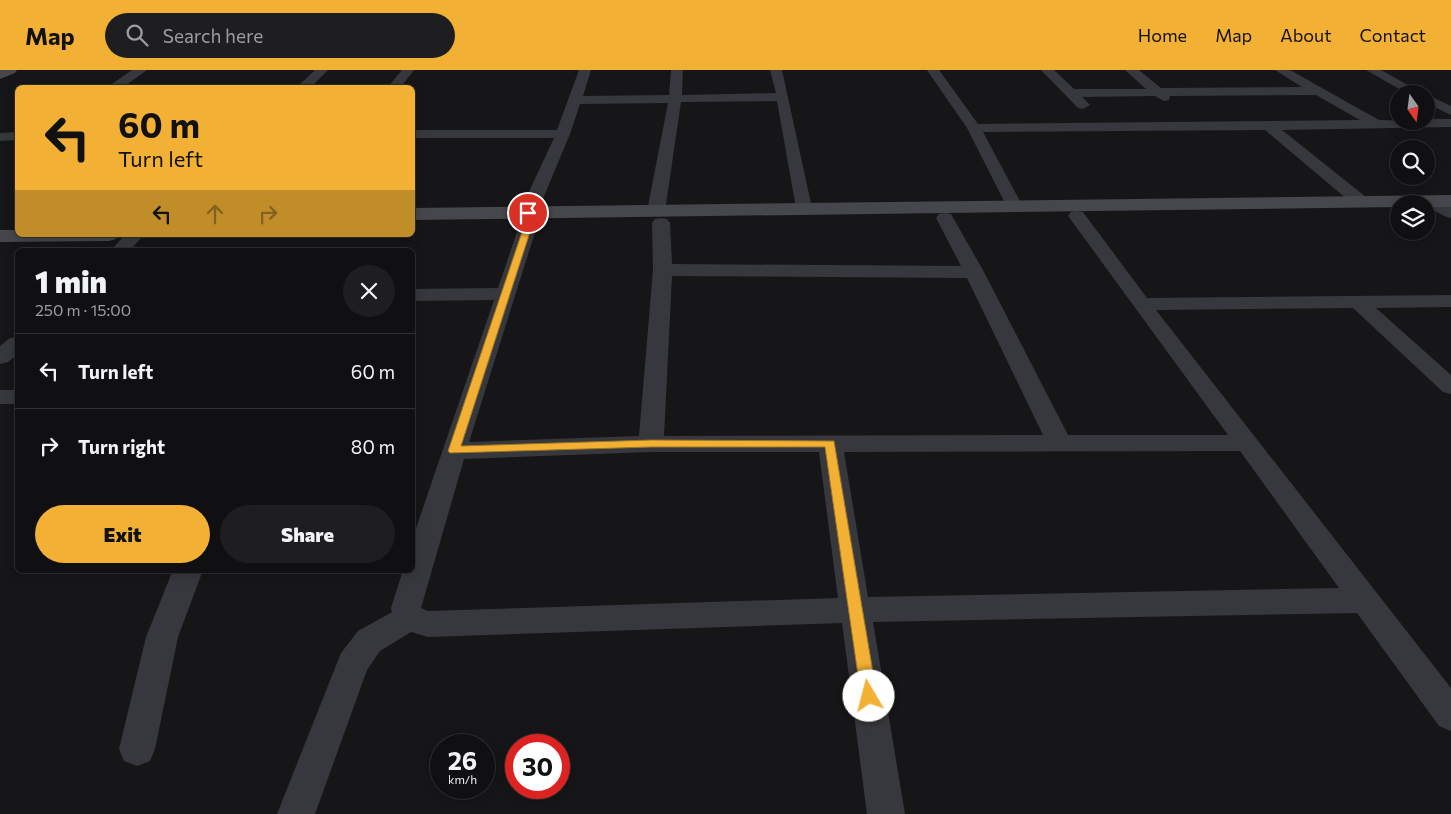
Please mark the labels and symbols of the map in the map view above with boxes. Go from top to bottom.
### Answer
north arrow [1390,85,1435,130]
pin [507,192,549,234]
position arrow [842,669,894,721]
speed limit sign: 30 [505,734,570,799]

